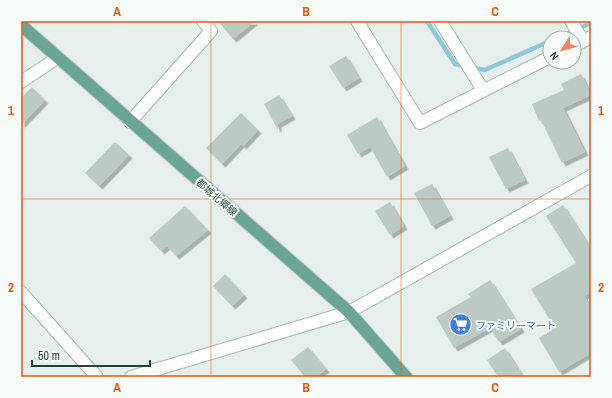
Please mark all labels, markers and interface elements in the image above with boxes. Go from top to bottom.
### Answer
text: A [113,3,121,20]
text: B [302,3,310,20]
text: C [491,3,499,20]
north arrow [542,30,582,70]
text: N [546,49,562,63]
text: 1 [8,102,14,119]
text: 1 [598,102,604,119]
street label: 都城北郷線 [194,176,240,219]
text: 2 [8,279,14,296]
text: 2 [598,279,604,296]
supermarket icon: ファミリーマート [447,312,473,338]
place label: ファミリーマート [476,319,556,332]
scale bar [32,342,150,368]
text: 50 m [38,348,60,364]
text: A [113,379,121,396]
text: B [302,379,310,396]
text: C [491,379,499,396]

